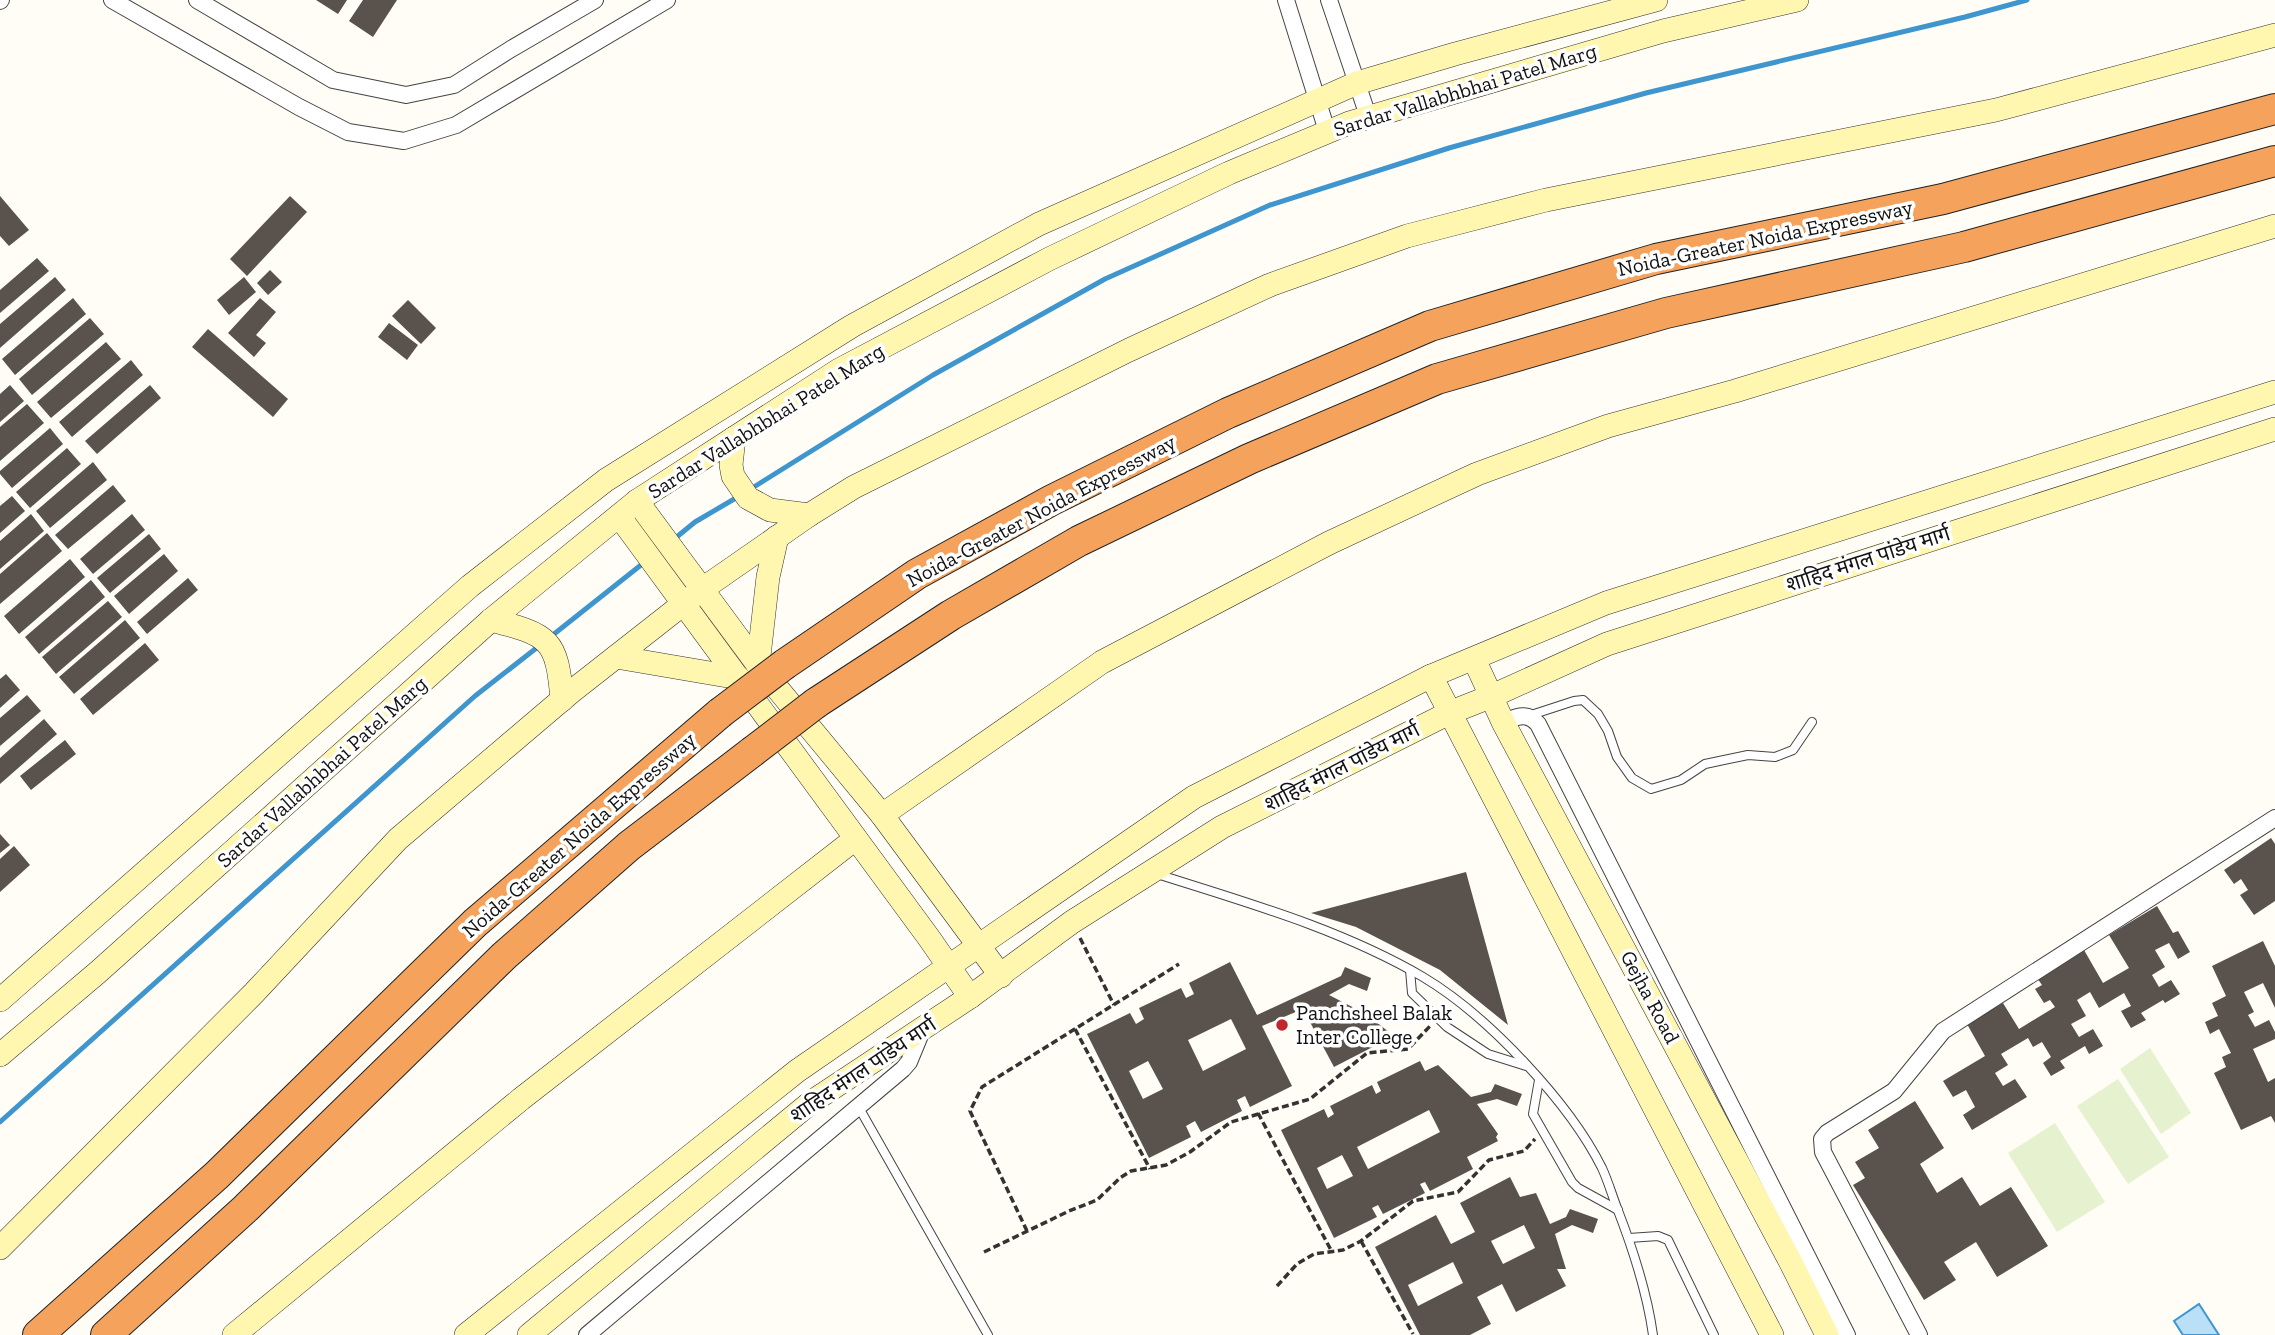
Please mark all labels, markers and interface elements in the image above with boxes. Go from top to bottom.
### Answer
street label: Sardar Vallabhbhai Patel Marg [1330,37,1600,141]
street label: Noida-Greater Noida Expressway [1615,194,1915,281]
street label: Sardar Vallabhbhai Patel Marg [643,337,889,504]
street label: Noida-Greater Noida Expressway [902,429,1180,592]
street label: शाहिद मंगल पांडेय मार्ग [1783,520,1954,597]
street label: Sardar Vallabhbhai Patel Marg [212,670,432,872]
street label: शाहिद मंगल पांडेय मार्ग [1260,716,1425,817]
street label: Noida-Greater Noida Expressway [457,726,701,943]
street label: Gejha Road [1615,946,1686,1048]
place label: Panchsheel Balak Inter College [1296,1000,1452,1049]
street label: शाहिद मंगल पांडेय मार्ग [785,1011,942,1128]
marker: Panchsheel Balak Inter College [1274,1017,1290,1033]

